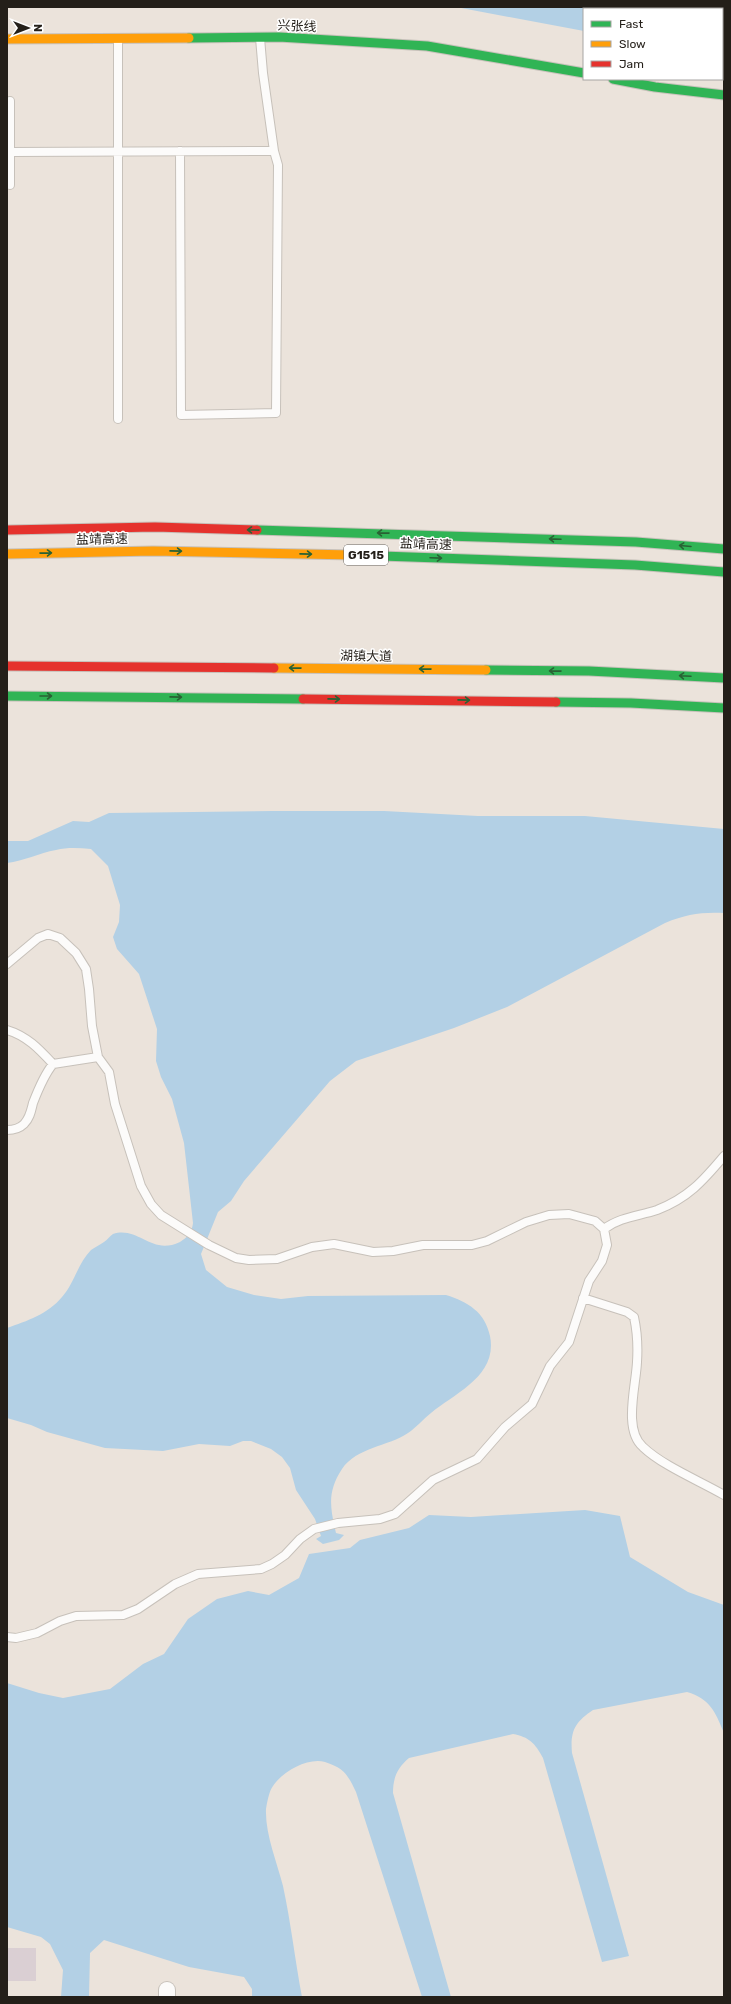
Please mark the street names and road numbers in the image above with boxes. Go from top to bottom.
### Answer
street label: 兴张线 [277,17,317,35]
street label: 盐靖高速 [76,531,128,547]
street label: 盐靖高速 [400,536,452,552]
road number: G1515 [344,545,388,565]
street label: 湖镇大道 [340,648,392,664]

